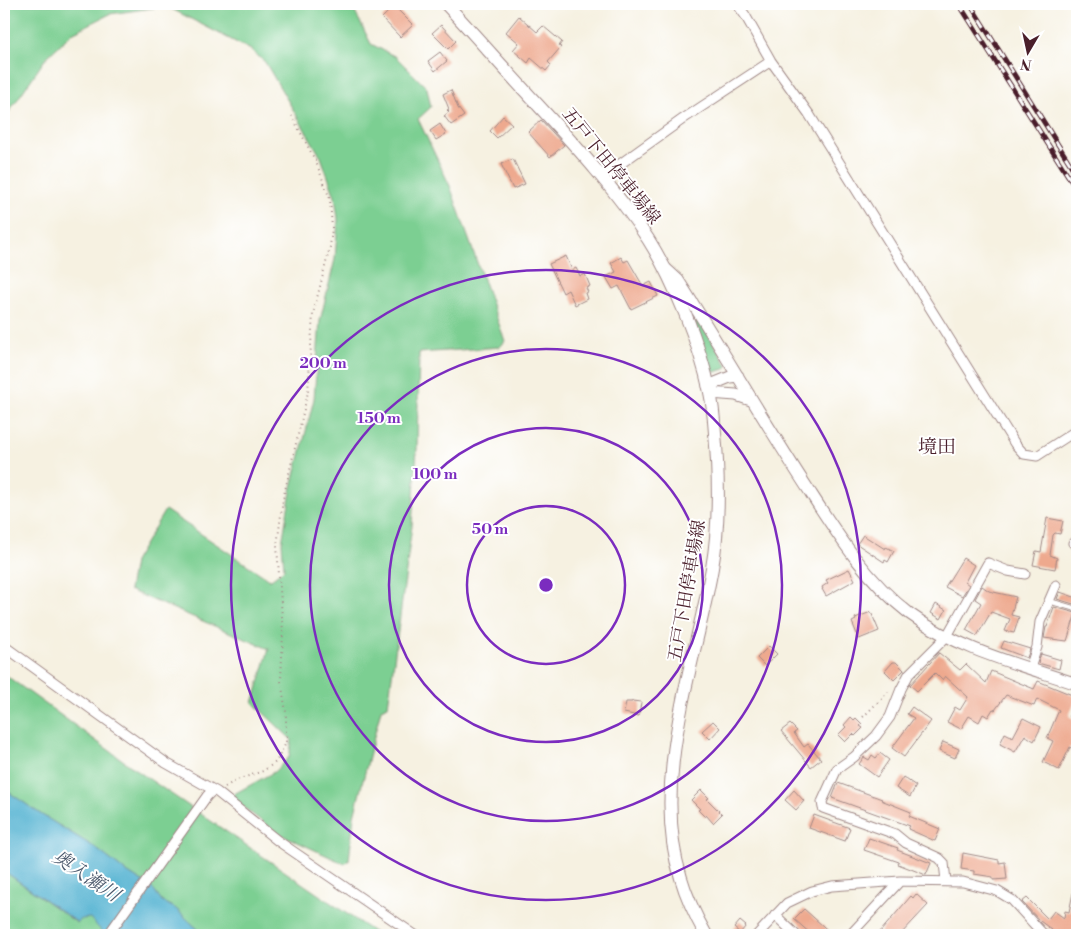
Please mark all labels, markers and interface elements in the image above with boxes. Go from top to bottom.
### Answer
north arrow [1004,28,1054,78]
text: N [1019,54,1033,74]
street label: 五戸下田停車場線 [557,103,665,229]
text: 200 m [299,354,347,373]
text: 150 m [357,409,401,428]
district label: 境田 [918,435,956,459]
text: 100 m [413,465,458,484]
street label: 五戸下田停車場線 [663,518,711,664]
text: 50 m [472,520,508,539]
centre of rings [537,576,555,594]
water label: 奥入瀬川 [48,845,126,908]

